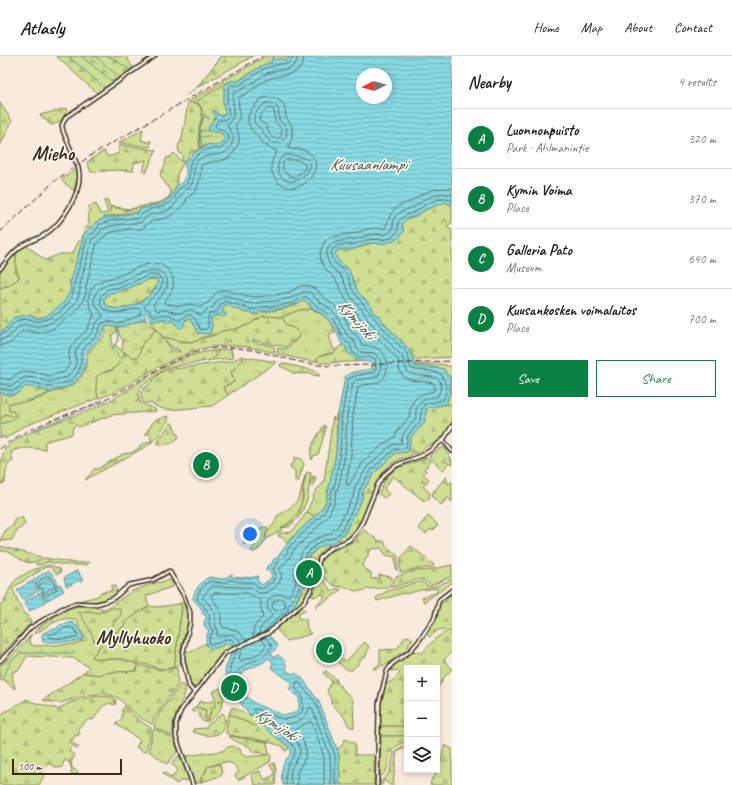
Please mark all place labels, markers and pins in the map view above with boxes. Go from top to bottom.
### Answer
pin: B [193,450,219,480]
pin: A [296,558,322,588]
pin: C [316,635,342,665]
pin: D [221,673,247,703]

